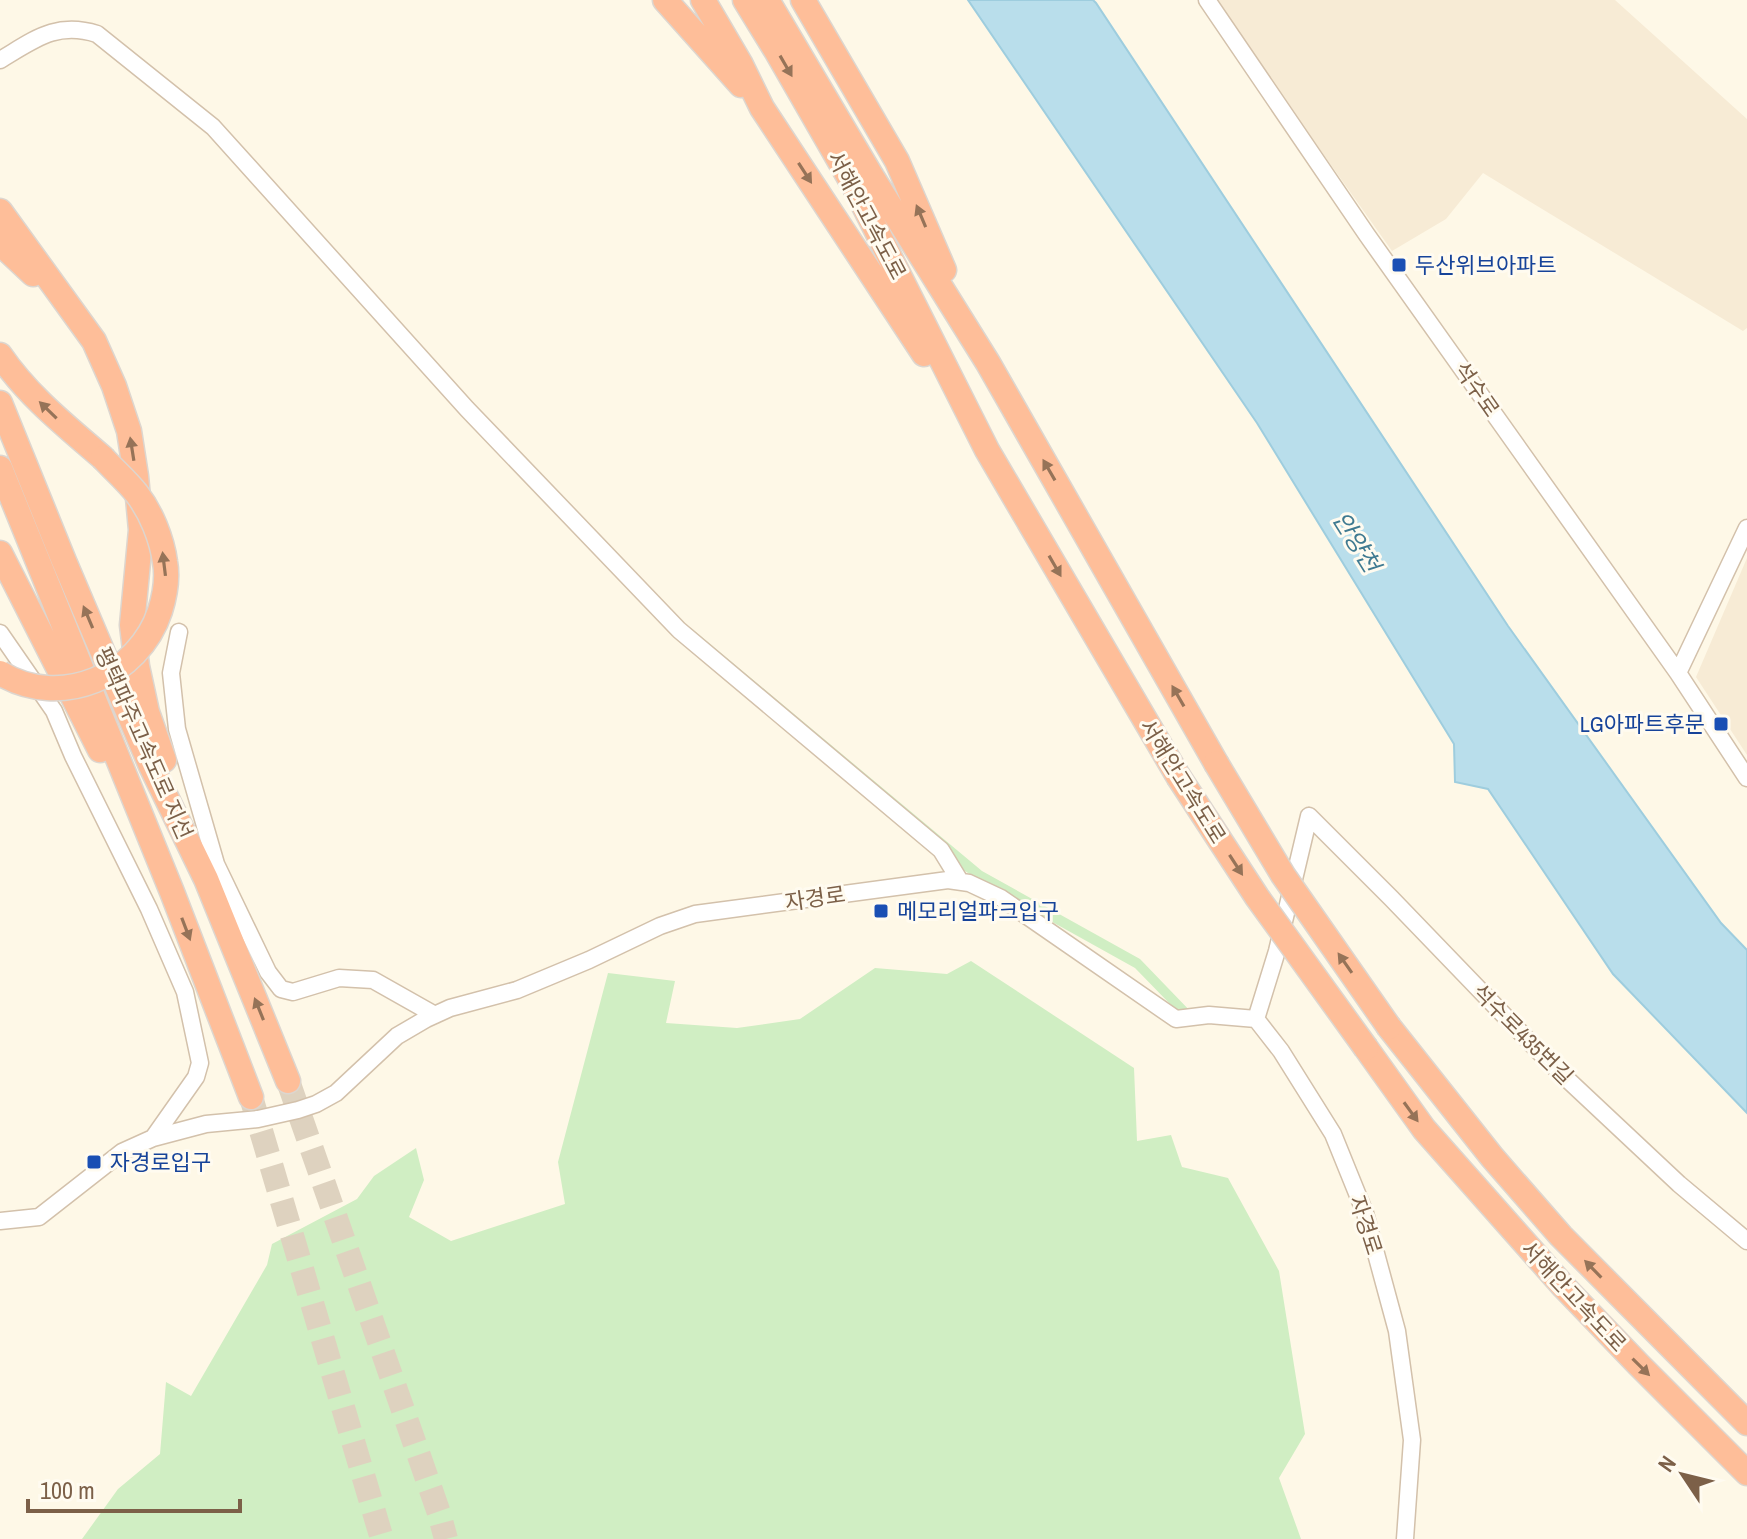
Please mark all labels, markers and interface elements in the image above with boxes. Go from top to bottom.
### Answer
one-way arrow [779,55,793,77]
street label: 서해안고속도로 [820,145,914,285]
one-way arrow [797,162,811,184]
one-way arrow [914,204,927,227]
place label: 두산위브아파트 [1415,250,1557,280]
marker: 두산위브아파트 [1390,256,1408,274]
street label: 석수로 [1447,356,1507,422]
one-way arrow [39,401,58,419]
one-way arrow [125,436,138,461]
one-way arrow [1042,459,1056,481]
water label: 안양천 [1326,505,1390,581]
one-way arrow [157,551,170,576]
one-way arrow [1047,554,1061,577]
one-way arrow [81,605,94,629]
street label: 평택파주고속도로 지선 [88,642,200,844]
one-way arrow [1171,684,1185,707]
place label: LG아파트후문 [1580,709,1705,739]
street label: 서해안고속도로 [1133,713,1233,849]
marker: LG아파트후문 [1712,715,1730,733]
one-way arrow [1229,854,1243,876]
street label: 자경로 [783,879,847,917]
place label: 메모리얼파크입구 [897,896,1059,926]
marker: 메모리얼파크입구 [872,902,890,920]
one-way arrow [180,917,193,941]
one-way arrow [1338,952,1353,973]
street label: 석수로435번길 [1466,977,1580,1091]
one-way arrow [252,997,265,1021]
one-way arrow [1403,1101,1418,1122]
place label: 자경로입구 [110,1147,211,1177]
marker: 자경로입구 [85,1153,103,1171]
street label: 자경로 [1342,1191,1390,1259]
street label: 서해안고속도로 [1515,1234,1633,1358]
one-way arrow [1584,1260,1603,1279]
one-way arrow [1631,1357,1650,1376]
north arrow [1643,1435,1723,1515]
text: N [1651,1450,1683,1477]
scale bar [28,1463,240,1513]
text: 100 m [40,1474,95,1506]

